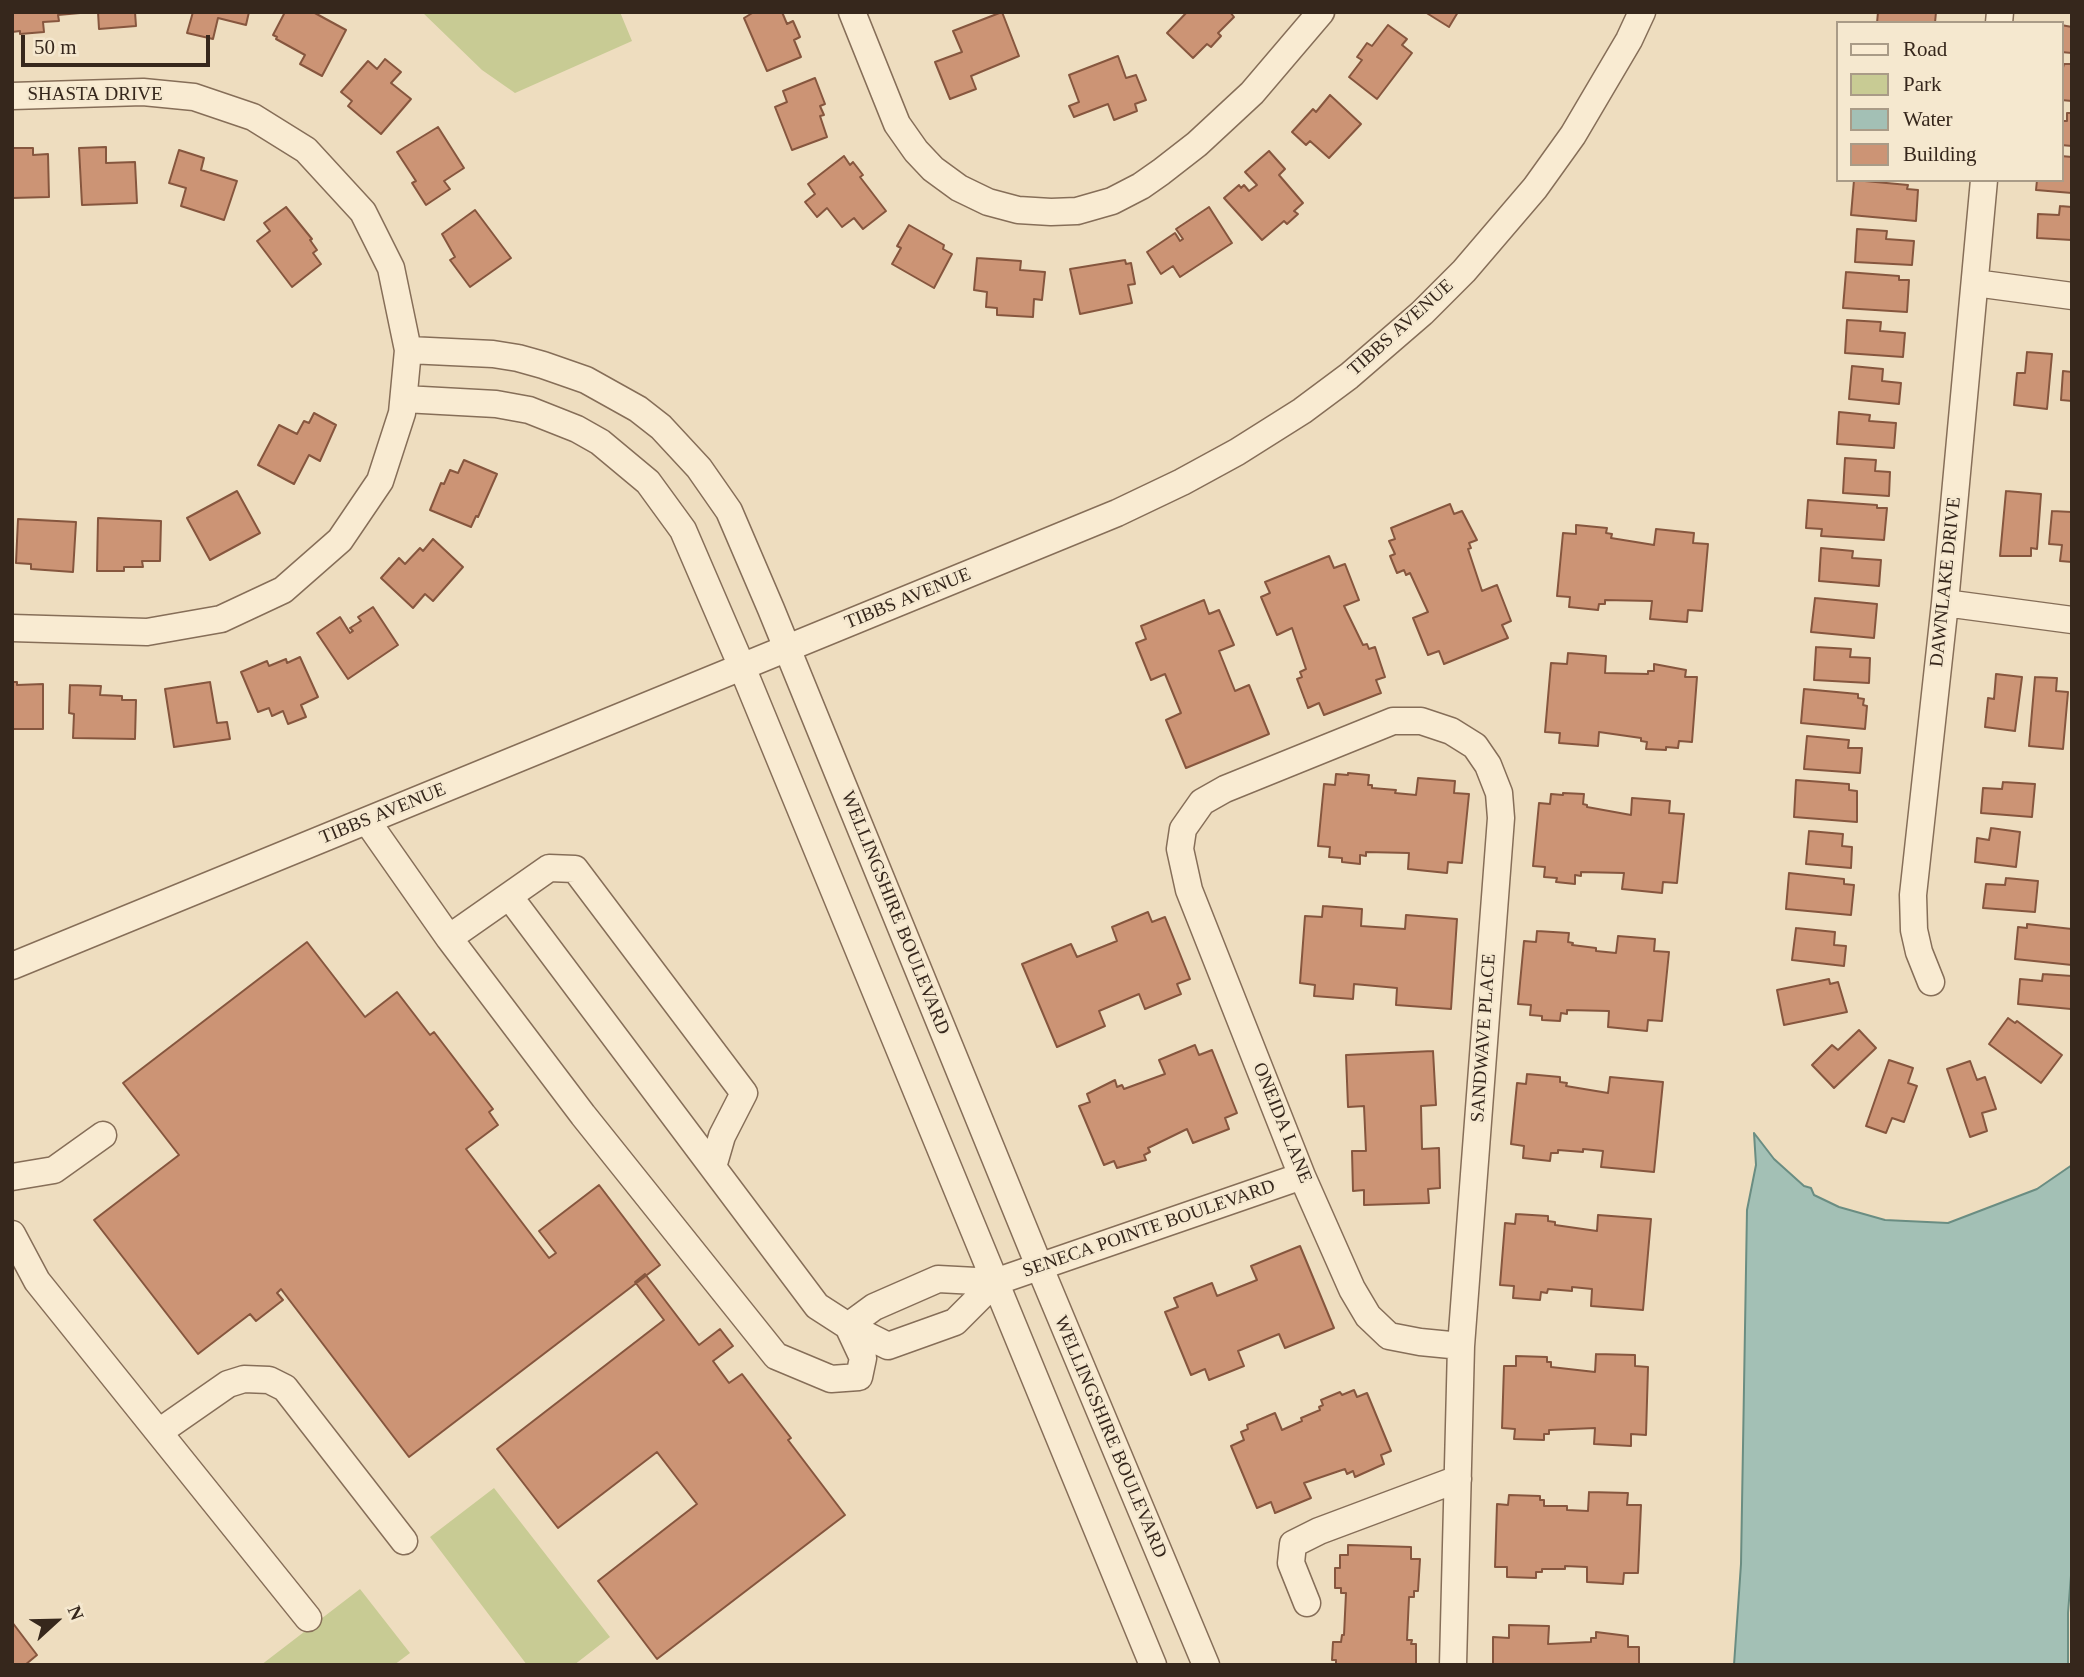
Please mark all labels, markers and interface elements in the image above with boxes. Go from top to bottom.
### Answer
scale bar [24,21,214,65]
legend [1836,21,2063,182]
text: 50 m [34,35,77,59]
text: Road [1903,37,1947,61]
text: Park [1903,72,1942,96]
street label: SHASTA DRIVE [27,84,163,106]
text: Water [1903,107,1953,131]
text: Building [1903,142,1977,166]
street label: TIBBS AVENUE [1343,275,1459,381]
street label: DAWNLAKE DRIVE [1926,496,1966,668]
street label: TIBBS AVENUE [841,563,975,635]
street label: TIBBS AVENUE [316,778,450,850]
street label: WELLINGSHIRE BOULEVARD [836,788,954,1038]
street label: SANDWAVE PLACE [1467,953,1501,1123]
street label: ONEIDA LANE [1247,1059,1317,1187]
street label: SENECA POINTE BOULEVARD [1020,1175,1278,1283]
street label: WELLINGSHIRE BOULEVARD [1049,1312,1171,1562]
north arrow [21,1586,91,1656]
text: N [64,1603,88,1623]

